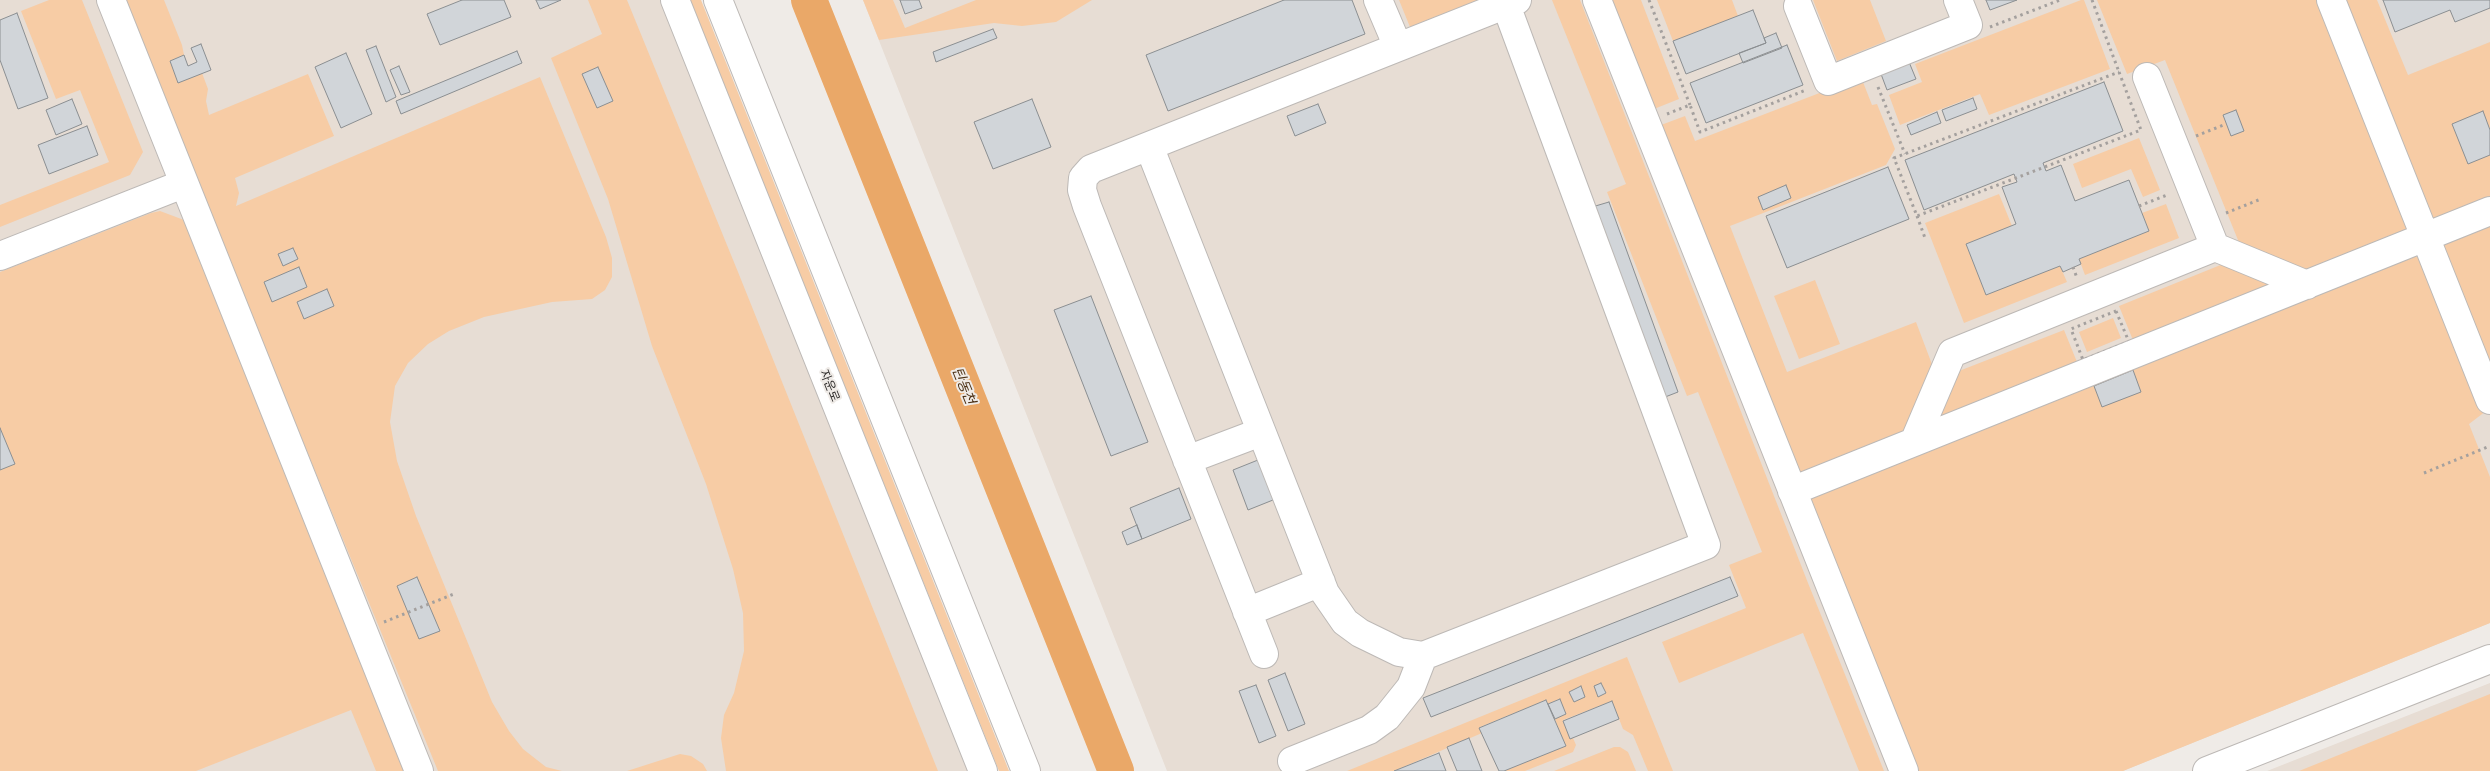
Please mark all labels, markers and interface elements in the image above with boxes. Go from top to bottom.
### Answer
water label: 탄동천 [948,365,978,407]
street label: 자운로 [816,368,842,404]

